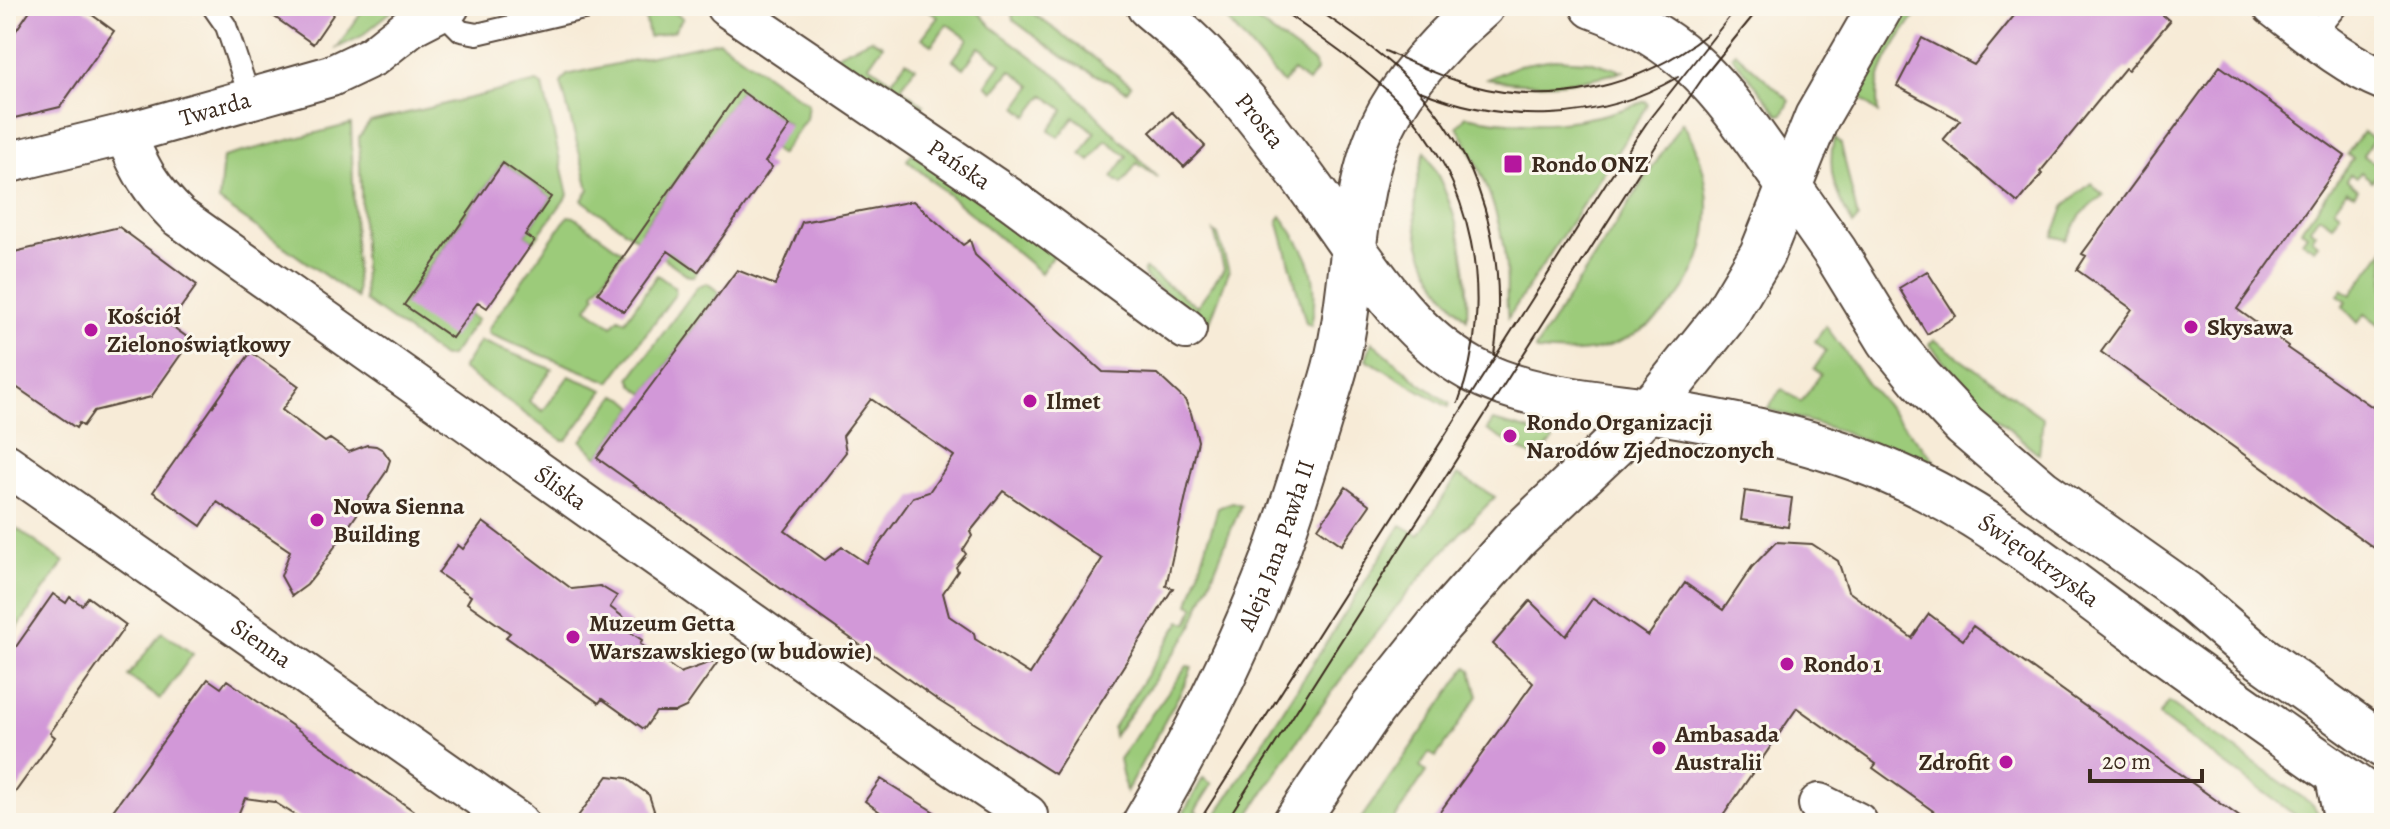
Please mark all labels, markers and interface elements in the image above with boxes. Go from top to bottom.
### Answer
street label: Twarda [176,83,255,134]
street label: Prosta [1228,86,1293,156]
street label: Pańska [922,131,998,198]
place label: Rondo ONZ [1531,148,1649,180]
marker: Rondo ONZ [1502,153,1524,175]
place label: Kościół Zielonoświątkowy [107,300,291,360]
place label: Skysawa [2207,311,2294,343]
marker: Skysawa [2182,318,2200,336]
marker: Kościół Zielonoświątkowy [82,321,100,339]
place label: Ilmet [1046,385,1101,417]
marker: Ilmet [1021,392,1039,410]
place label: Rondo Organizacji Narodów Zjednoczonych [1526,406,1774,466]
marker: Rondo Organizacji Narodów Zjednoczonych [1501,427,1519,445]
street label: Aleja Jana Pawła II [1230,456,1322,637]
street label: Śliska [528,458,594,518]
place label: Nowa Sienna Building [333,490,465,550]
street label: Świętokrzyska [1972,506,2107,615]
marker: Nowa Sienna Building [308,511,326,529]
place label: Muzeum Getta Warszawskiego (w budowie) [588,607,872,667]
street label: Sienna [225,611,299,676]
marker: Muzeum Getta Warszawskiego (w budowie) [564,628,582,646]
place label: Rondo 1 [1803,648,1882,680]
marker: Rondo 1 [1778,655,1796,673]
place label: Ambasada Australii [1674,718,1780,778]
scale bar [2090,733,2202,783]
marker: Ambasada Australii [1650,739,1668,757]
text: 20 m [2102,745,2151,777]
place label: Zdrofit [1919,746,1990,778]
marker: Zdrofit [1997,753,2015,771]

